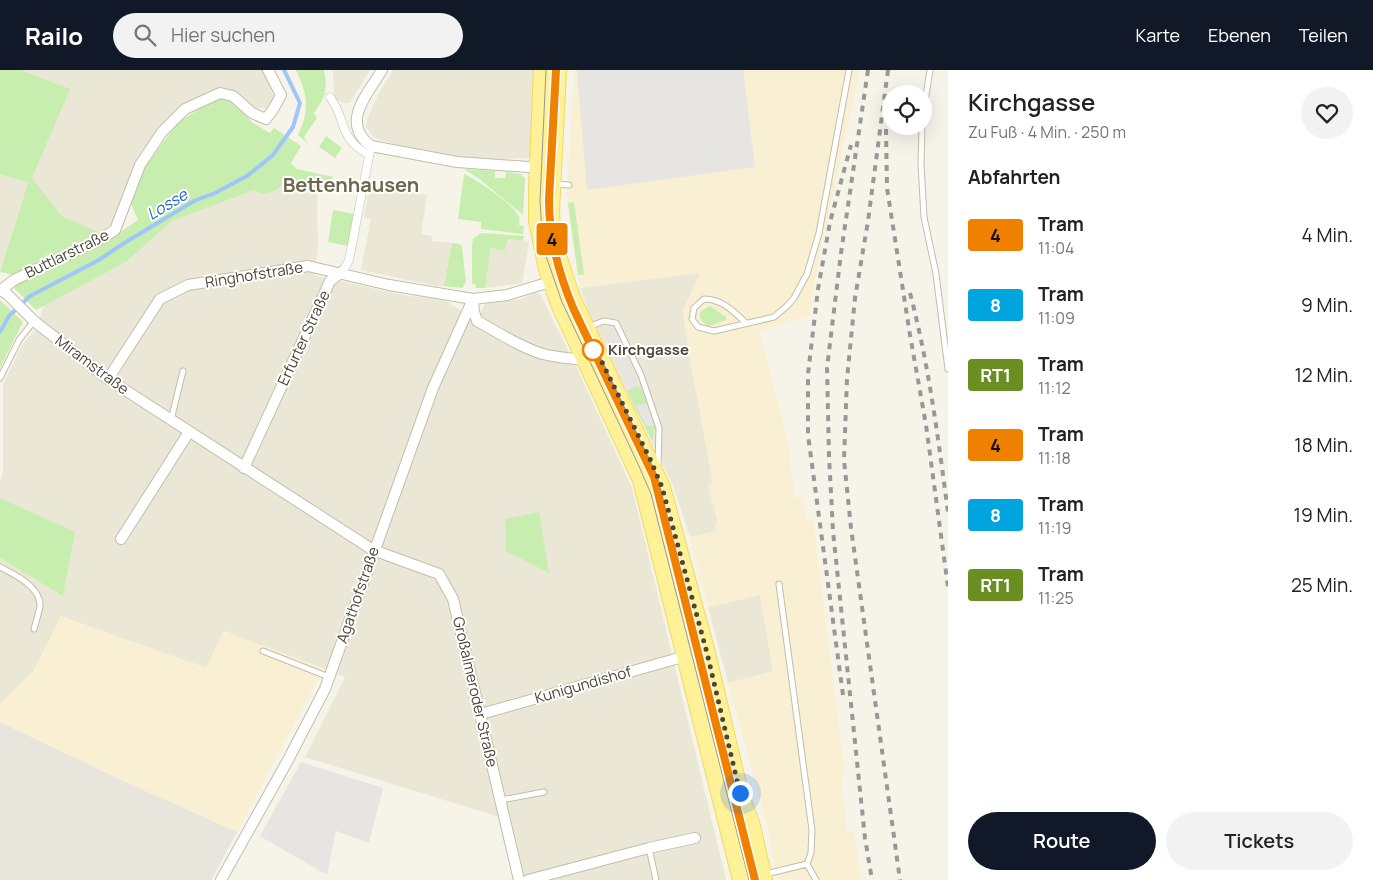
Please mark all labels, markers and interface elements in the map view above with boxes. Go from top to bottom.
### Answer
search box [113,13,463,58]
text: Railo [25,19,83,52]
icon: search [131,21,159,49]
text: Hier suchen [171,22,275,48]
text: Karte [1136,23,1180,47]
text: Ebenen [1208,23,1271,47]
text: Teilen [1299,23,1348,47]
map controls [882,85,932,135]
button: locate [882,85,932,135]
text: Kirchgasse [968,85,1095,118]
button: heart [1301,87,1353,139]
text: Zu Fuß · 4 Min. · 250 m [968,121,1126,143]
text: Abfahrten [968,164,1061,190]
district label: Bettenhausen [283,171,419,198]
water label: Losse [143,182,193,225]
text: Tram [1038,211,1084,237]
text: 4 Min. [1301,222,1353,248]
line badge: 4 [536,223,568,255]
text: 4 [990,223,1001,247]
street label: Buttlarstraße [21,224,113,283]
text: 4 [547,227,557,251]
text: 11:04 [1038,237,1074,259]
street label: Ringhofstraße [203,256,305,293]
text: Tram [1038,281,1084,307]
street label: Erfurter Straße [272,287,335,389]
text: 9 Min. [1301,292,1353,318]
text: 8 [990,293,1001,317]
text: 11:09 [1038,307,1075,329]
street label: Miramstraße [51,330,134,399]
marker: Kirchgasse [582,339,604,361]
place label: Kirchgasse [608,339,689,360]
text: Tram [1038,351,1084,377]
text: 12 Min. [1294,362,1353,388]
text: RT1 [980,363,1011,387]
text: 11:12 [1038,377,1071,399]
text: Tram [1038,421,1084,447]
text: 18 Min. [1294,432,1353,458]
text: 4 [990,433,1001,457]
text: 11:18 [1038,447,1071,469]
text: Tram [1038,491,1084,517]
text: 19 Min. [1293,502,1353,528]
text: 8 [990,503,1001,527]
text: 11:19 [1038,517,1071,539]
street label: Agathofstraße [331,544,384,646]
text: Tram [1038,561,1084,587]
text: 25 Min. [1291,572,1353,598]
text: RT1 [980,573,1011,597]
text: 11:25 [1038,587,1074,609]
street label: Großalmeroder Straße [448,615,503,769]
street label: Kunigundishof [532,660,634,708]
your location [728,781,753,806]
button: Route [968,812,1156,870]
button: Tickets [1166,812,1353,870]

